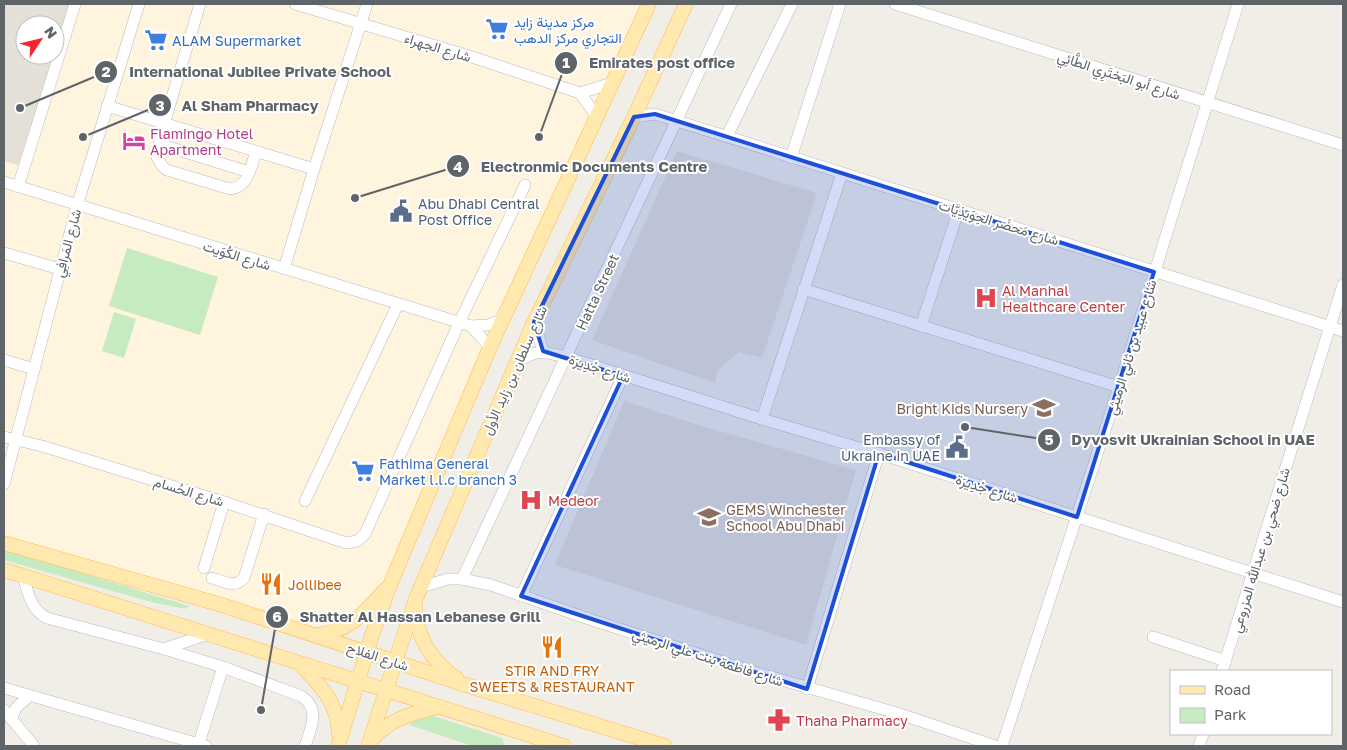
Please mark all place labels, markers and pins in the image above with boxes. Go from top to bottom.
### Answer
place label: مركز مدينة زايد التجاري مركز الدهب [514,13,622,50]
supermarket icon: مركز مدينة زايد التجاري مركز الدهب [484,16,510,42]
supermarket icon: ALAM Supermarket [143,27,169,53]
place label: ALAM Supermarket [172,32,301,49]
callout: Emirates post office [554,48,745,78]
callout: International Jubilee Private School [94,57,401,87]
callout: Al Sham Pharmacy [147,90,329,120]
place label: Flamingo Hotel Apartment [150,125,253,158]
hotel icon: Flamingo Hotel Apartment [121,128,147,154]
callout: Electronmic Documents Centre [446,151,717,181]
place label: Abu Dhabi Central Post Office [418,195,540,228]
public building icon: Abu Dhabi Central Post Office [388,198,414,224]
place label: Al Manhal Healthcare Center [1002,282,1125,315]
hospital icon: Al Manhal Healthcare Center [973,285,999,311]
school or university icon: Bright Kids Nursery [1031,395,1057,421]
place label: Bright Kids Nursery [896,400,1028,417]
callout: Dyvosvit Ukrainian School in UAE [1036,425,1325,455]
place label: Embassy of Ukraine in UAE [841,431,940,464]
public building icon: Embassy of Ukraine in UAE [944,434,970,460]
place label: Fathima General Market l.l.c branch 3 [379,455,517,488]
supermarket icon: Fathima General Market l.l.c branch 3 [350,458,376,484]
hospital icon: Medeor [518,487,544,513]
place label: Medeor [548,492,599,509]
place label: GEMS Winchester School Abu Dhabi [726,501,846,534]
school or university icon: GEMS Winchester School Abu Dhabi [696,504,722,530]
restaurant icon: Jollibee [258,571,284,597]
place label: Jollibee [288,576,342,593]
callout: Shatter Al Hassan Lebanese Grill [264,602,551,632]
restaurant icon: STIR AND FRY SWEETS & RESTAURANT [539,634,565,660]
place label: STIR AND FRY SWEETS & RESTAURANT [469,662,635,695]
pharmacy icon: Thaha Pharmacy [766,707,792,733]
place label: Thaha Pharmacy [796,712,908,729]

